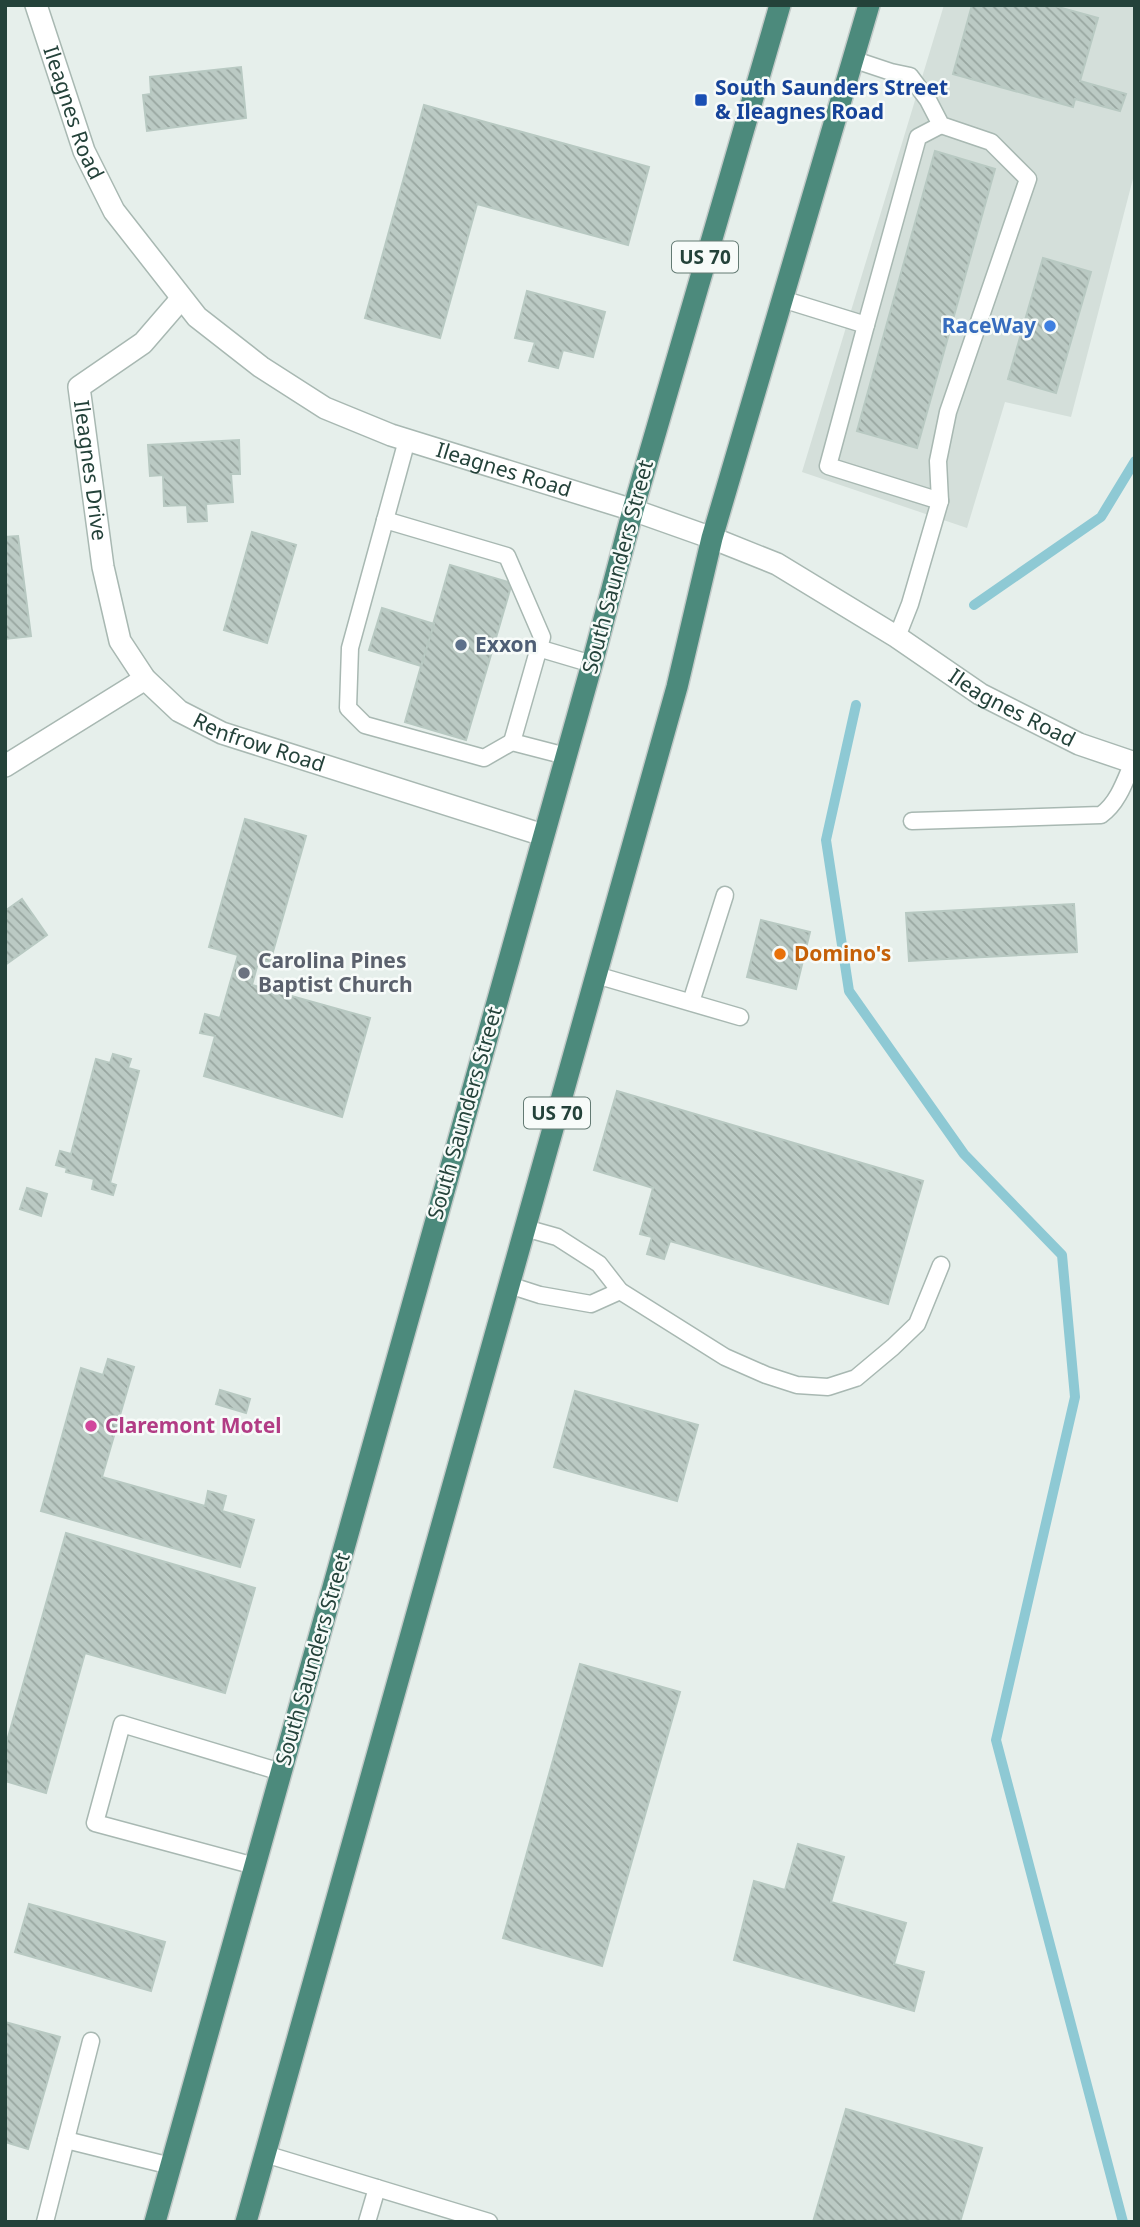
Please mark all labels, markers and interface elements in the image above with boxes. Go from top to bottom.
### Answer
street label: Ileagnes Road [37,42,111,184]
place label: South Saunders Street & Ileagnes Road [715,73,948,125]
marker: South Saunders Street & Ileagnes Road [693,92,709,108]
road number: US 70 [672,242,738,272]
place label: RaceWay [942,311,1036,339]
marker: RaceWay [1042,318,1058,334]
street label: Ileagnes Drive [68,398,114,542]
street label: Ileagnes Road [433,435,575,503]
street label: South Saunders Street [575,456,659,677]
place label: Exxon [475,630,537,658]
marker: Exxon [453,637,469,653]
street label: Ileagnes Road [944,662,1080,753]
street label: Renfrow Road [189,706,329,778]
place label: Domino's [794,939,891,967]
place label: Carolina Pines Baptist Church [258,946,413,998]
marker: Domino's [772,946,788,962]
marker: Carolina Pines Baptist Church [236,965,252,981]
street label: South Saunders Street [420,1003,508,1222]
road number: US 70 [524,1098,590,1128]
place label: Claremont Motel [105,1411,281,1439]
marker: Claremont Motel [83,1418,99,1434]
street label: South Saunders Street [268,1549,356,1768]

